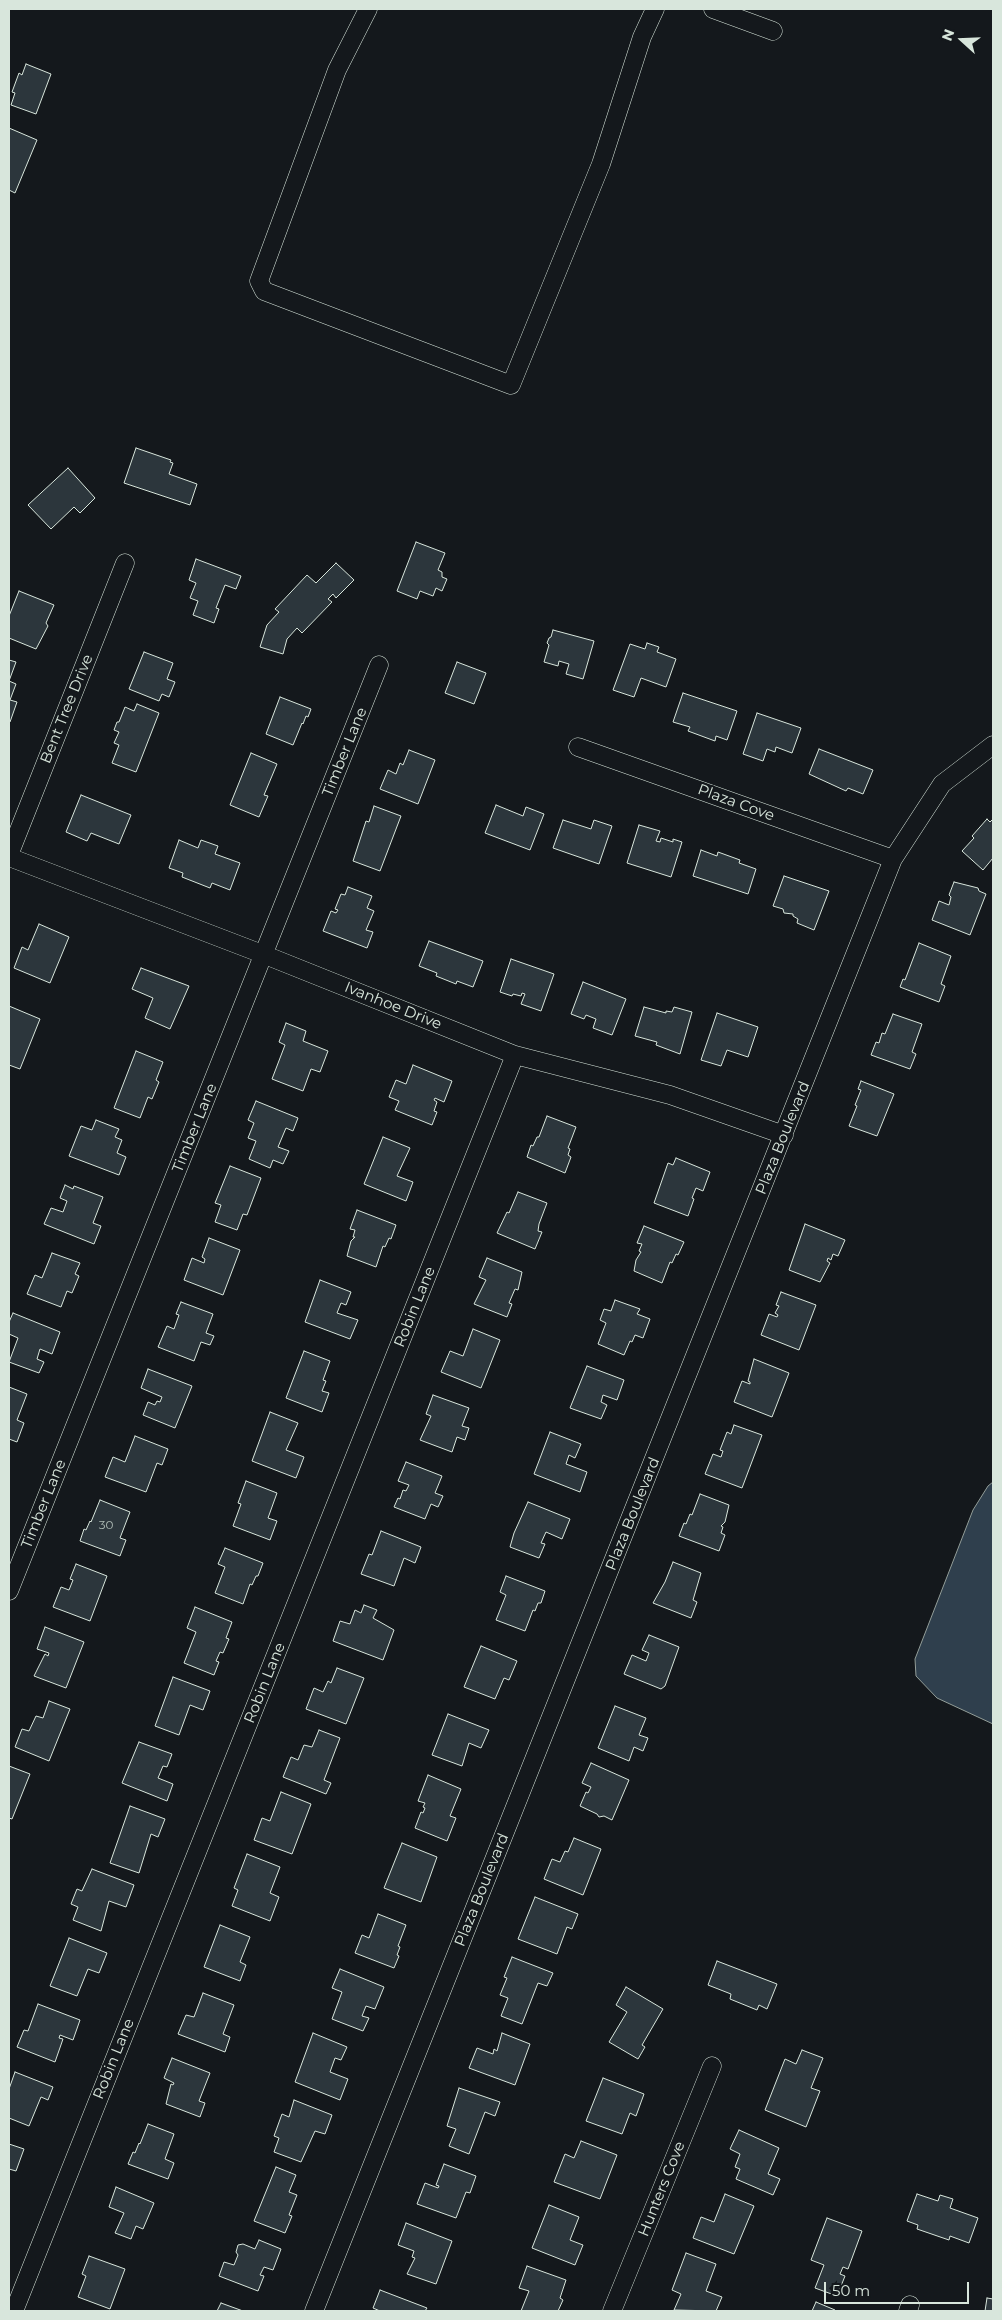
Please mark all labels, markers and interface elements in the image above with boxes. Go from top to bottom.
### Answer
north arrow [937,15,987,65]
text: N [938,26,958,43]
street label: Bent Tree Drive [37,652,97,766]
street label: Timber Lane [319,705,371,799]
street label: Plaza Cove [695,781,777,825]
street label: Ivanhoe Drive [342,978,444,1034]
street label: Plaza Boulevard [752,1079,814,1197]
street label: Timber Lane [169,1081,221,1175]
street label: Robin Lane [391,1264,439,1350]
street label: Plaza Boulevard [602,1455,664,1573]
street label: Timber Lane [18,1457,70,1551]
house number: 30 [99,1518,113,1532]
street label: Robin Lane [241,1640,289,1726]
street label: Plaza Boulevard [451,1831,513,1949]
street label: Robin Lane [90,2016,138,2102]
street label: Hunters Cove [635,2139,689,2239]
scale bar [827,2272,972,2304]
text: 50 m [832,2281,870,2300]

